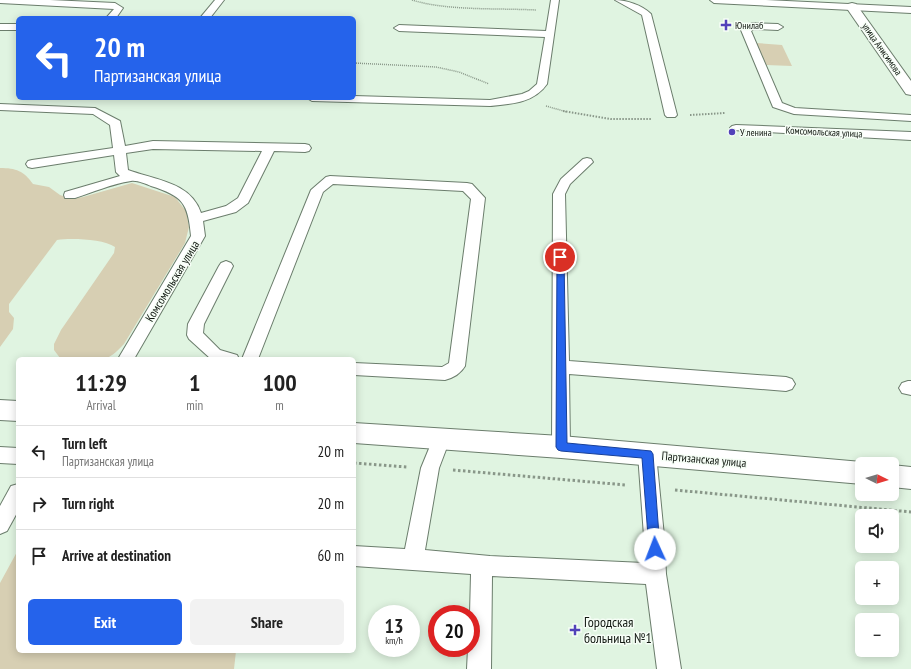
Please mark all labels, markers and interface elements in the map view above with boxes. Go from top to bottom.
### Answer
marker: Юнилаб [720,19,732,31]
place label: Юнилаб [735,19,763,32]
street label: улица Анисимова [859,20,905,78]
text: 20 m [94,28,145,65]
icon: left [28,32,80,84]
text: Партизанская улица [94,64,221,87]
street label: Комсомольская улица [785,123,863,141]
place label: У ленина [740,126,772,139]
marker: У ленина [727,127,737,137]
street label: Комсомольская улица [142,237,202,324]
pin [543,240,577,274]
icon: arrive [549,246,571,268]
text: 11:29 [75,367,127,398]
text: 1 [189,367,200,398]
text: 100 [262,367,297,398]
text: Arrival [86,397,116,414]
text: min [186,397,203,414]
text: m [275,397,284,414]
text: Turn left [62,434,107,453]
icon: left [28,441,50,463]
text: 20 m [318,442,344,461]
street label: Партизанская улица [661,448,747,470]
text: Партизанская улица [62,453,154,470]
north arrow [855,457,899,501]
map controls [855,457,899,657]
icon: right [28,493,50,515]
text: Turn right [62,494,114,513]
text: 20 m [318,494,344,513]
button: sound [855,509,899,553]
position arrow [634,528,676,570]
icon: arrive [28,545,50,567]
text: Arrive at destination [62,546,171,565]
text: 60 m [318,546,344,565]
button: + [855,561,899,605]
button: Exit [28,599,182,645]
button: Share [190,599,344,645]
speed limit sign: 20 [428,605,480,657]
text: 13 [384,613,404,639]
place label: Городская больница №1 [584,613,652,647]
button: − [855,613,899,657]
marker: Городская больница №1 [569,624,581,636]
text: km/h [385,634,403,647]

